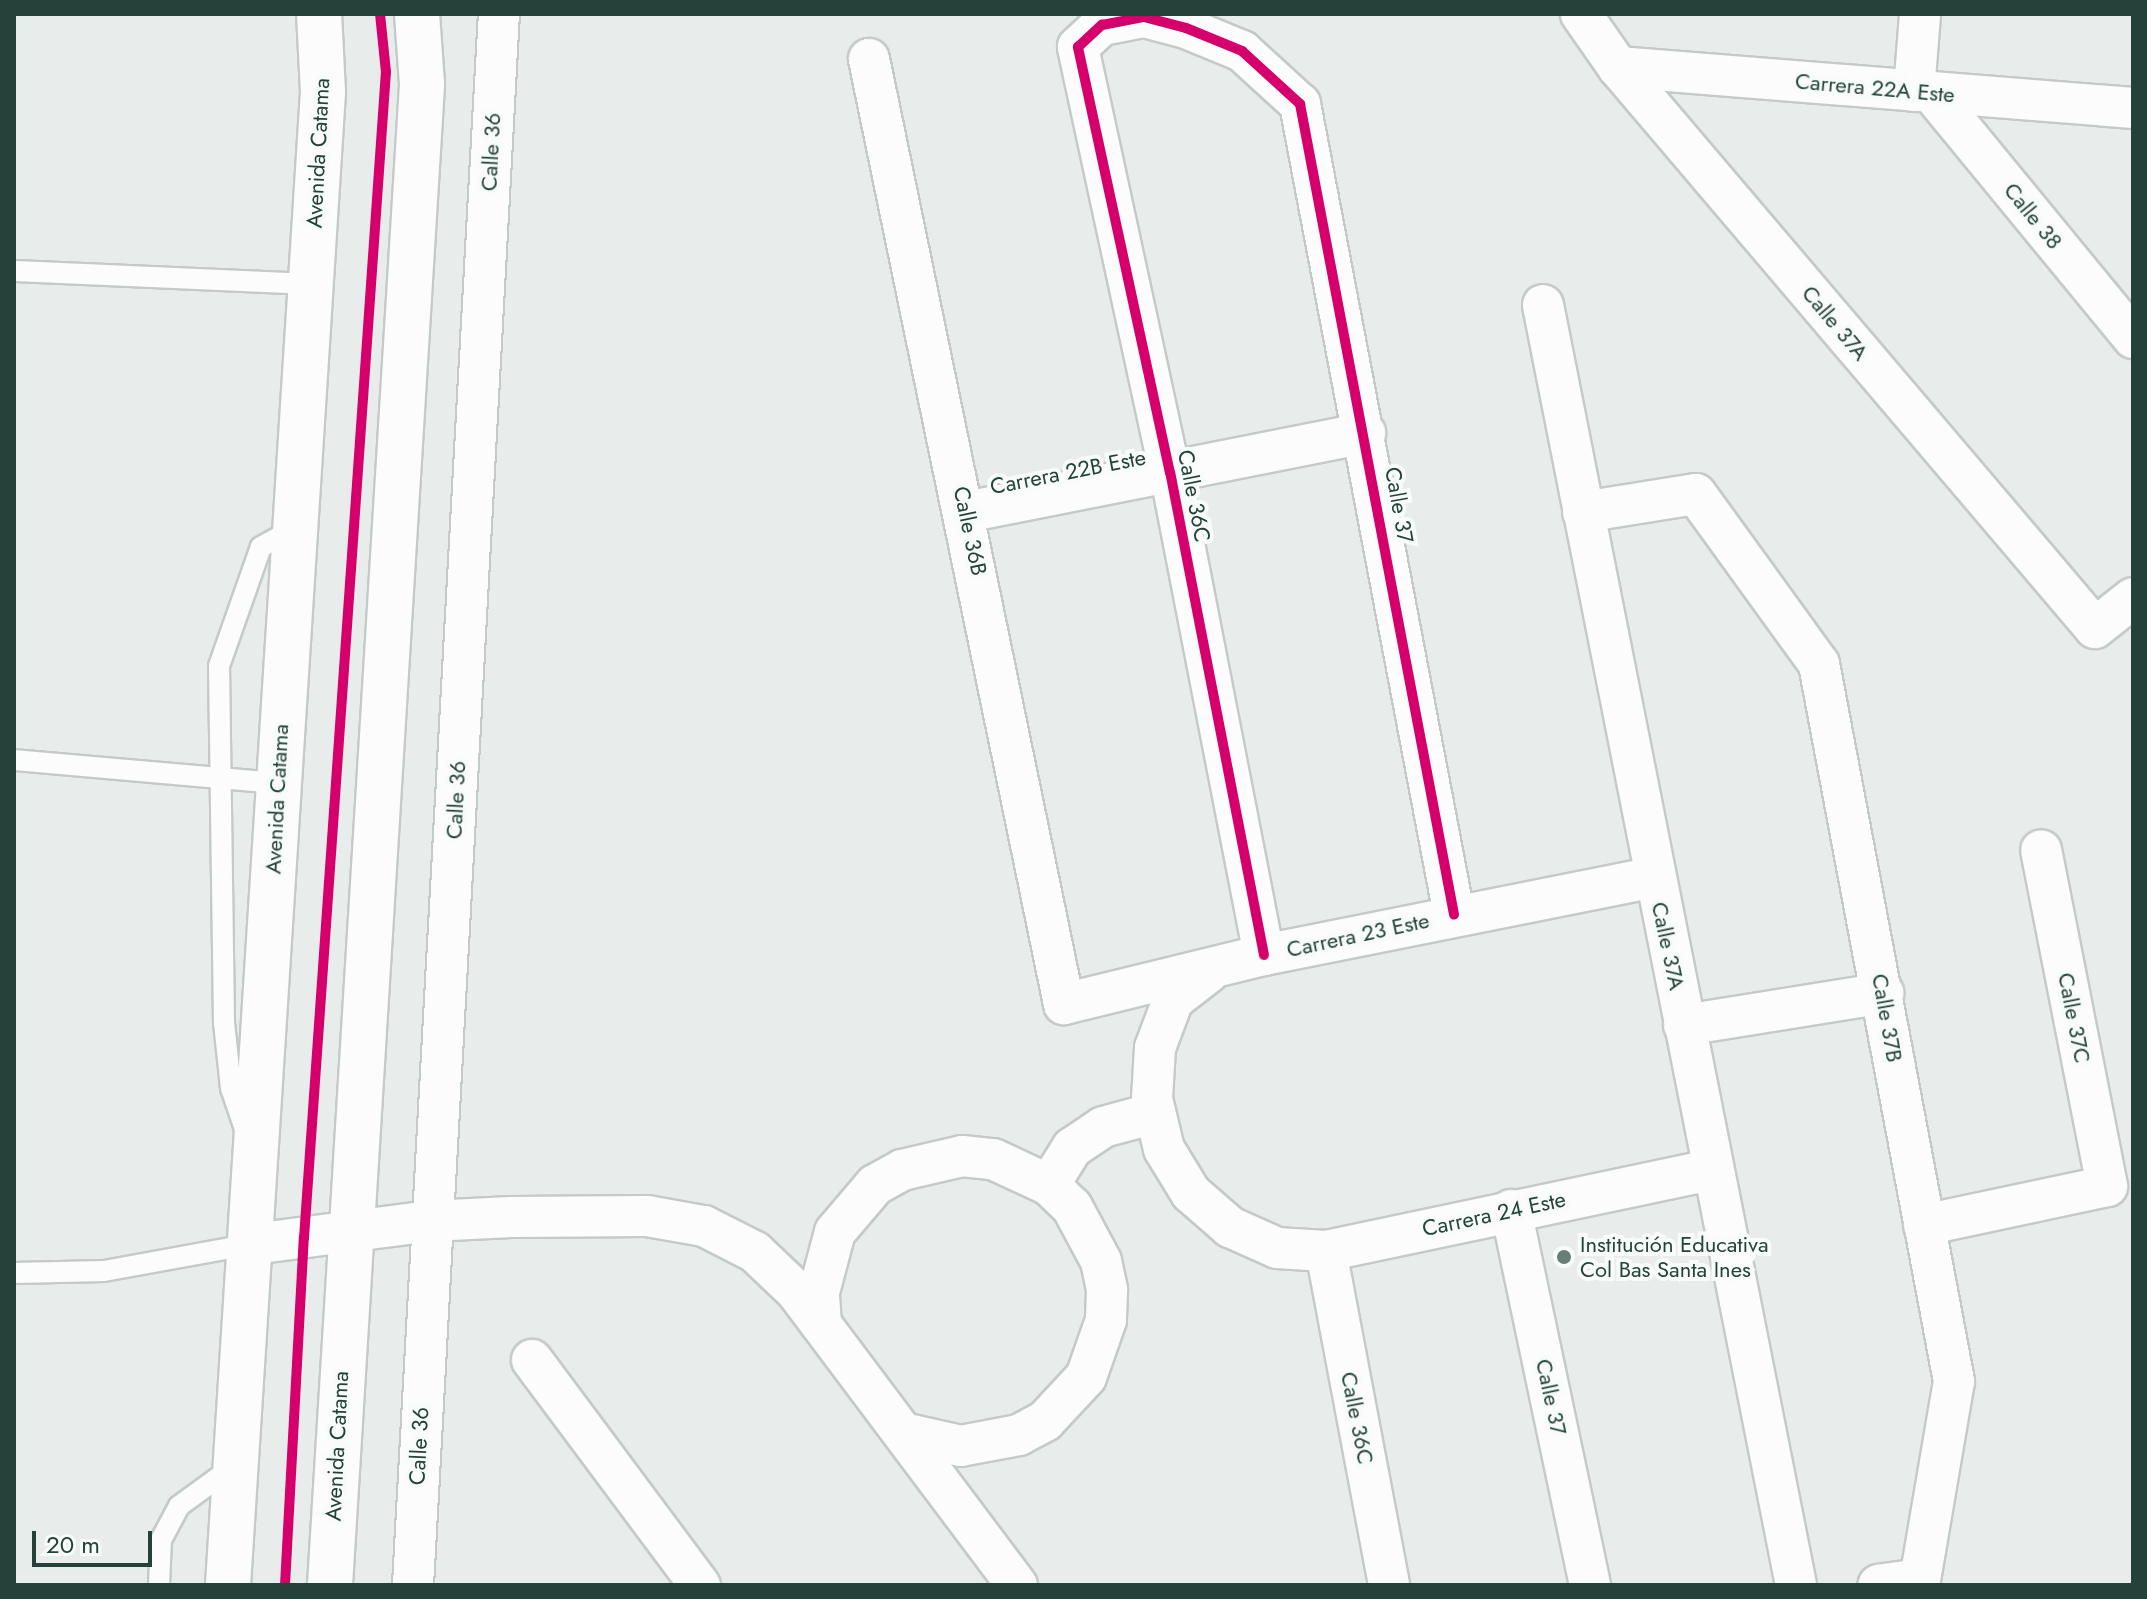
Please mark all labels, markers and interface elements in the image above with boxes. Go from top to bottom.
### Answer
street label: Carrera 22A Este [1794,68,1956,108]
street label: Avenida Catama [301,77,335,229]
street label: Calle 36 [476,112,506,192]
street label: Calle 38 [1998,177,2068,255]
street label: Calle 37A [1796,280,1874,366]
street label: Carrera 22B Este [988,444,1148,500]
street label: Calle 36C [1172,448,1216,544]
street label: Calle 37 [1379,465,1419,545]
street label: Calle 36B [948,484,992,578]
street label: Avenida Catama [260,723,294,875]
street label: Calle 36 [441,760,471,840]
street label: Calle 37A [1646,900,1690,992]
street label: Carrera 23 Este [1284,907,1432,963]
street label: Calle 37C [2052,970,2096,1066]
street label: Calle 37B [1866,972,1908,1064]
street label: Carrera 24 Este [1420,1186,1568,1242]
place label: Institución Educativa Col Bas Santa Ines [1580,1231,1769,1282]
marker: Institución Educativa Col Bas Santa Ines [1555,1248,1573,1266]
street label: Calle 37 [1530,1357,1572,1437]
street label: Avenida Catama [320,1370,354,1522]
street label: Calle 36C [1335,1370,1379,1466]
street label: Calle 36 [404,1406,434,1486]
scale bar [36,1515,156,1565]
text: 20 m [46,1527,100,1562]

